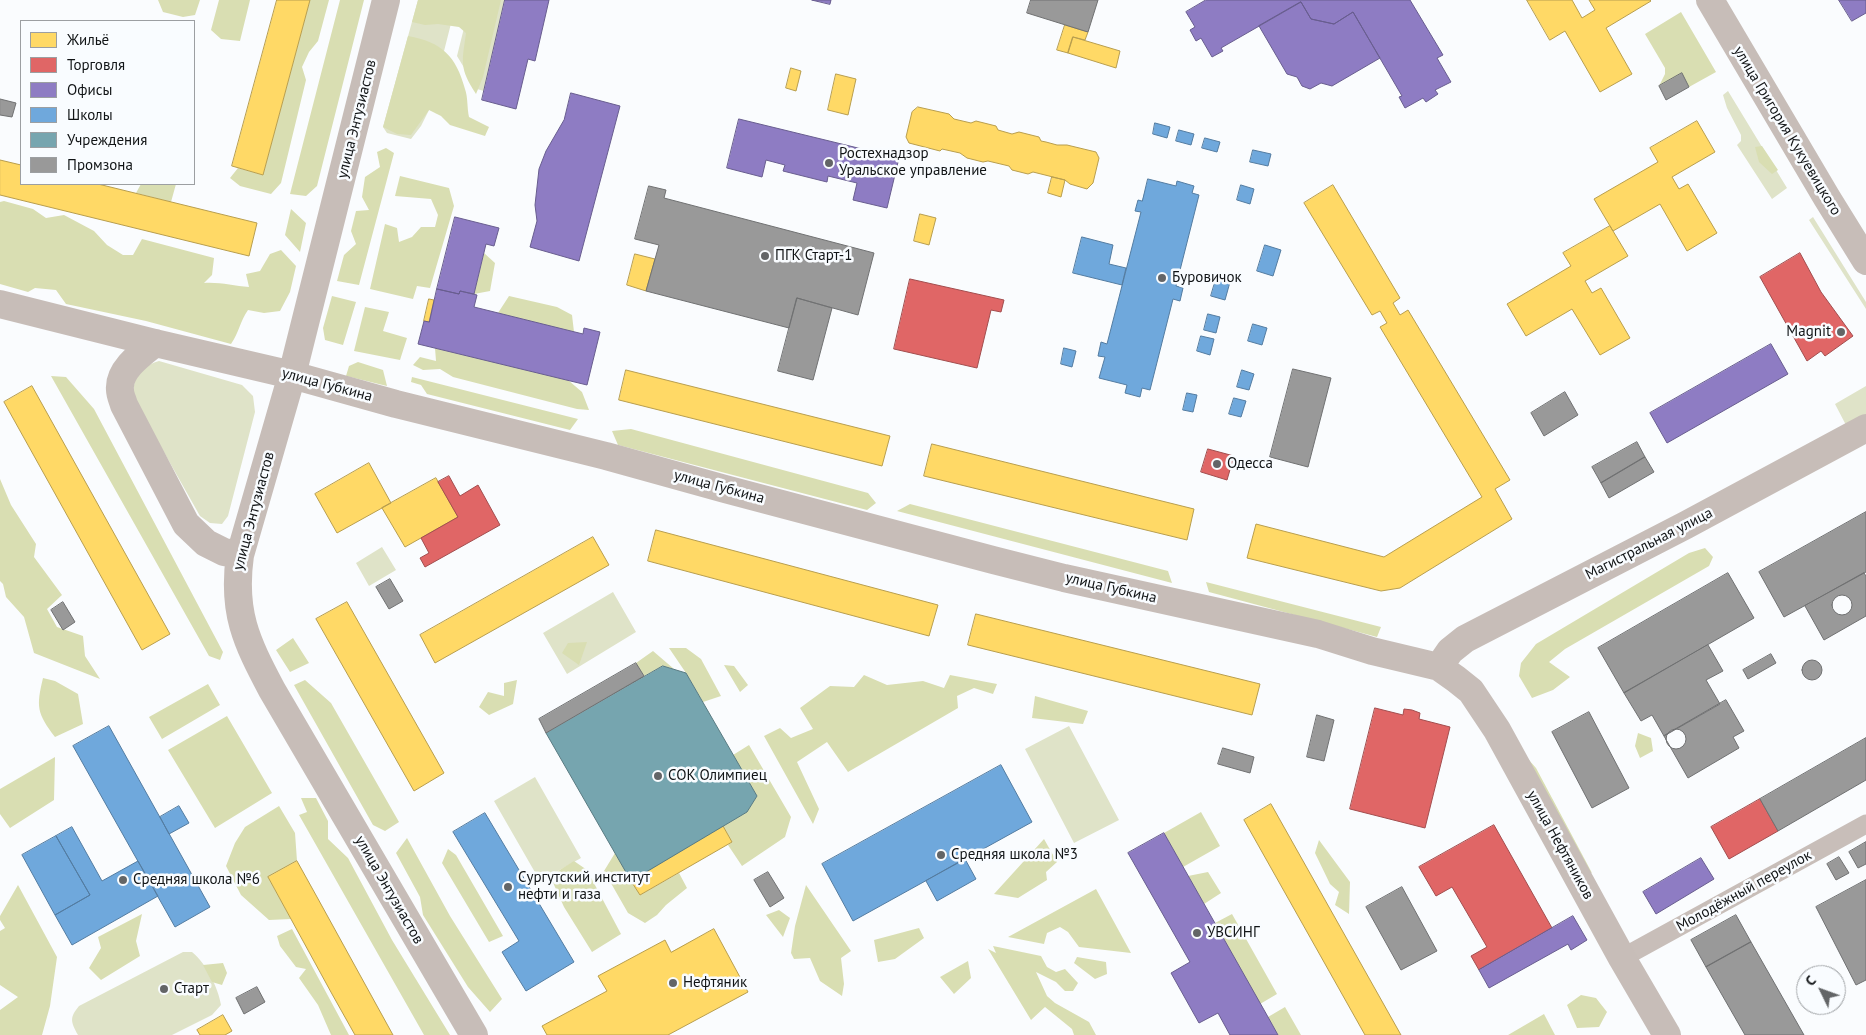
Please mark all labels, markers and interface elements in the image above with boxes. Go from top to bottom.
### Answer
legend [20,20,195,185]
text: Жильё [67,30,109,49]
street label: улица Григория Кукуевицкого [1729,43,1845,219]
text: Торговля [67,55,125,74]
street label: улица Энтузиастов [334,58,380,180]
text: Офисы [67,80,112,99]
text: Школы [67,105,113,124]
text: Учреждения [67,130,147,149]
place label: Ростехнадзор Уральское управление [839,145,987,180]
text: Промзона [67,155,133,174]
marker: Ростехнадзор Уральское управление [823,157,835,169]
place label: ПГК Старт-1 [775,247,852,265]
marker: ПГК Старт-1 [759,250,771,262]
place label: Буровичок [1172,269,1242,287]
marker: Буровичок [1156,272,1168,284]
place label: Magnit [1786,323,1831,341]
marker: Magnit [1835,326,1847,338]
street label: улица Губкина [280,364,374,406]
street label: улица Энтузиастов [230,450,278,572]
place label: Одесса [1227,455,1273,473]
marker: Одесса [1211,458,1223,470]
street label: улица Губкина [672,466,766,508]
street label: Магистральная улица [1582,504,1716,584]
street label: улица Губкина [1064,569,1158,607]
place label: СОК Олимпиец [668,767,767,785]
marker: СОК Олимпиец [652,770,664,782]
street label: улица Нефтяников [1523,787,1597,903]
street label: улица Энтузиастов [351,833,427,947]
place label: Средняя школа №3 [951,846,1078,864]
street label: Молодёжный переулок [1673,846,1815,936]
marker: Средняя школа №3 [935,849,947,861]
place label: Сургутский институт нефти и газа [518,869,650,904]
place label: Средняя школа №6 [133,871,260,889]
marker: Средняя школа №6 [117,874,129,886]
marker: Сургутский институт нефти и газа [502,881,514,893]
place label: УВСИНГ [1207,924,1260,942]
marker: УВСИНГ [1191,927,1203,939]
north arrow [1796,965,1846,1015]
text: С [1801,972,1820,990]
place label: Нефтяник [683,974,747,992]
marker: Нефтяник [667,977,679,989]
place label: Старт [174,980,209,998]
marker: Старт [158,983,170,995]

